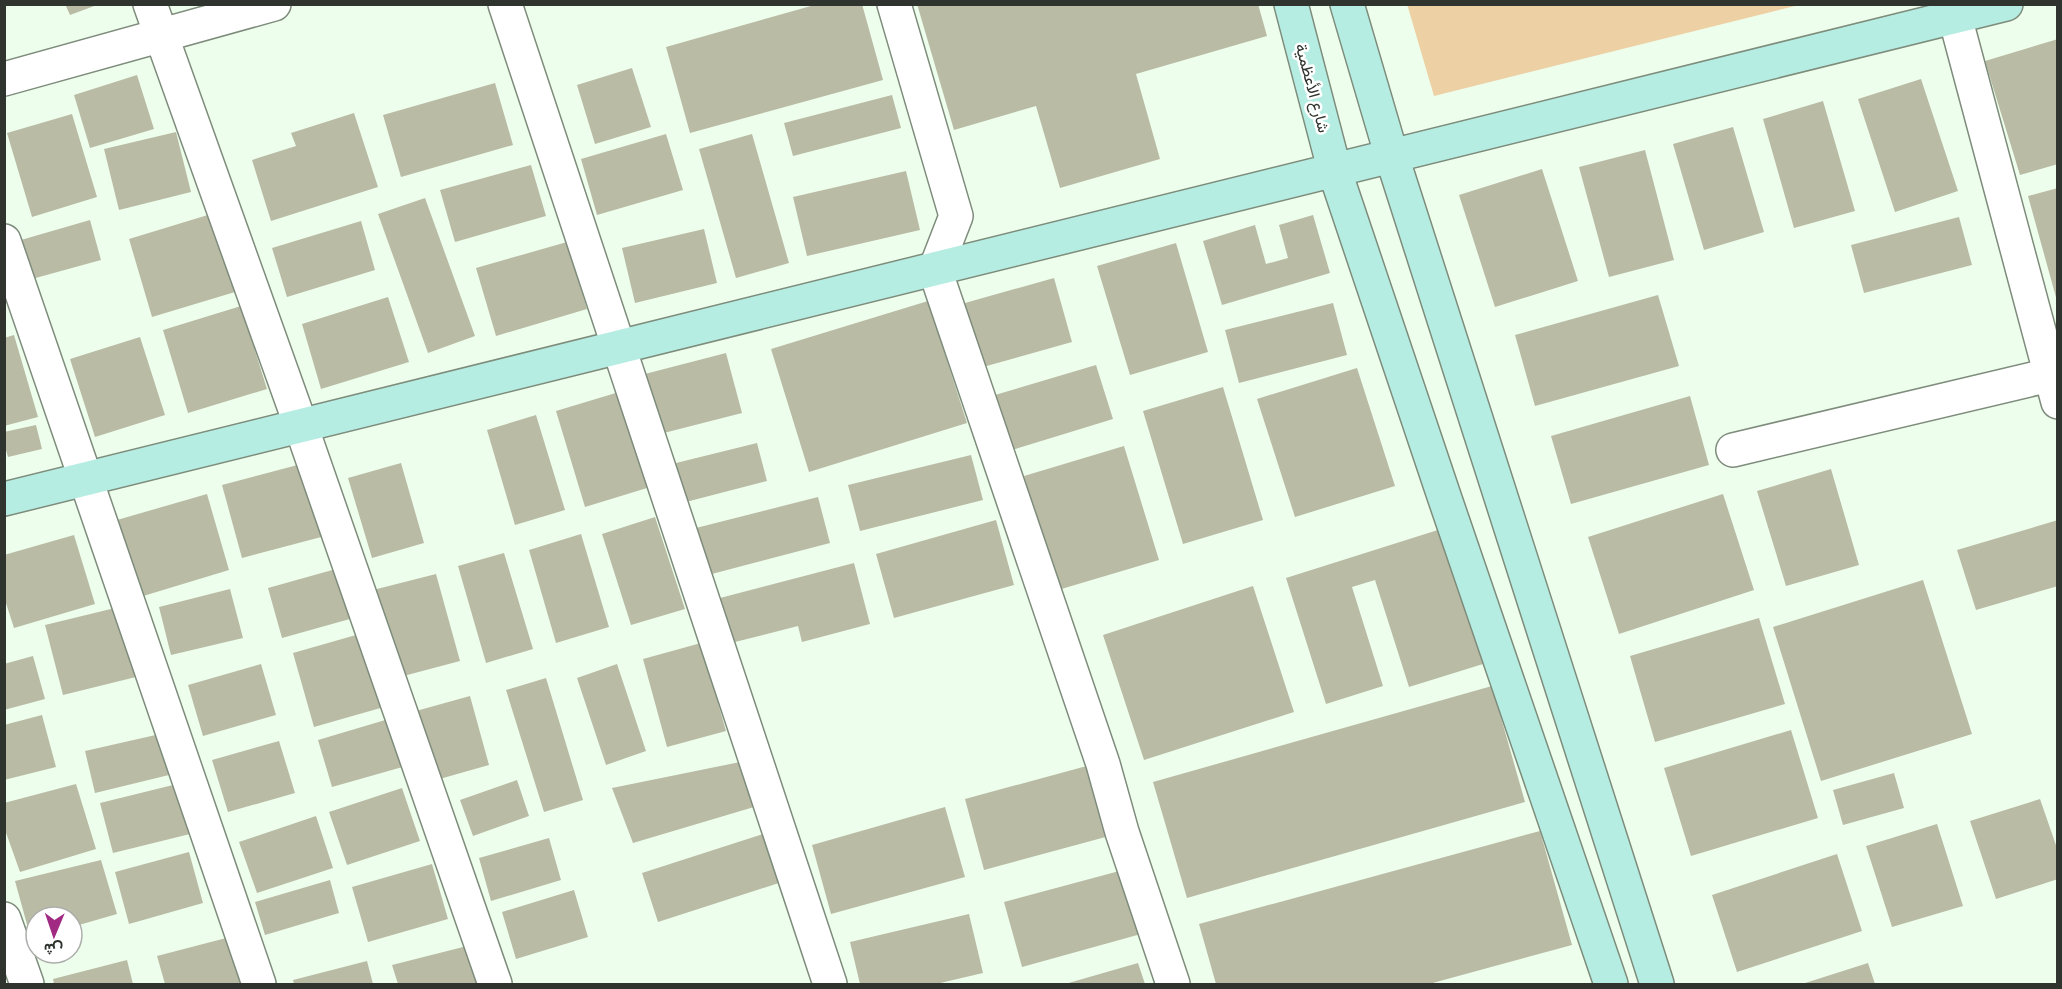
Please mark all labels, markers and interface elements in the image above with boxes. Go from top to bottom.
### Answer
street label: شارع الأعظمية [1290,41,1335,135]
north arrow [24,905,84,965]
text: ش [44,940,63,960]

